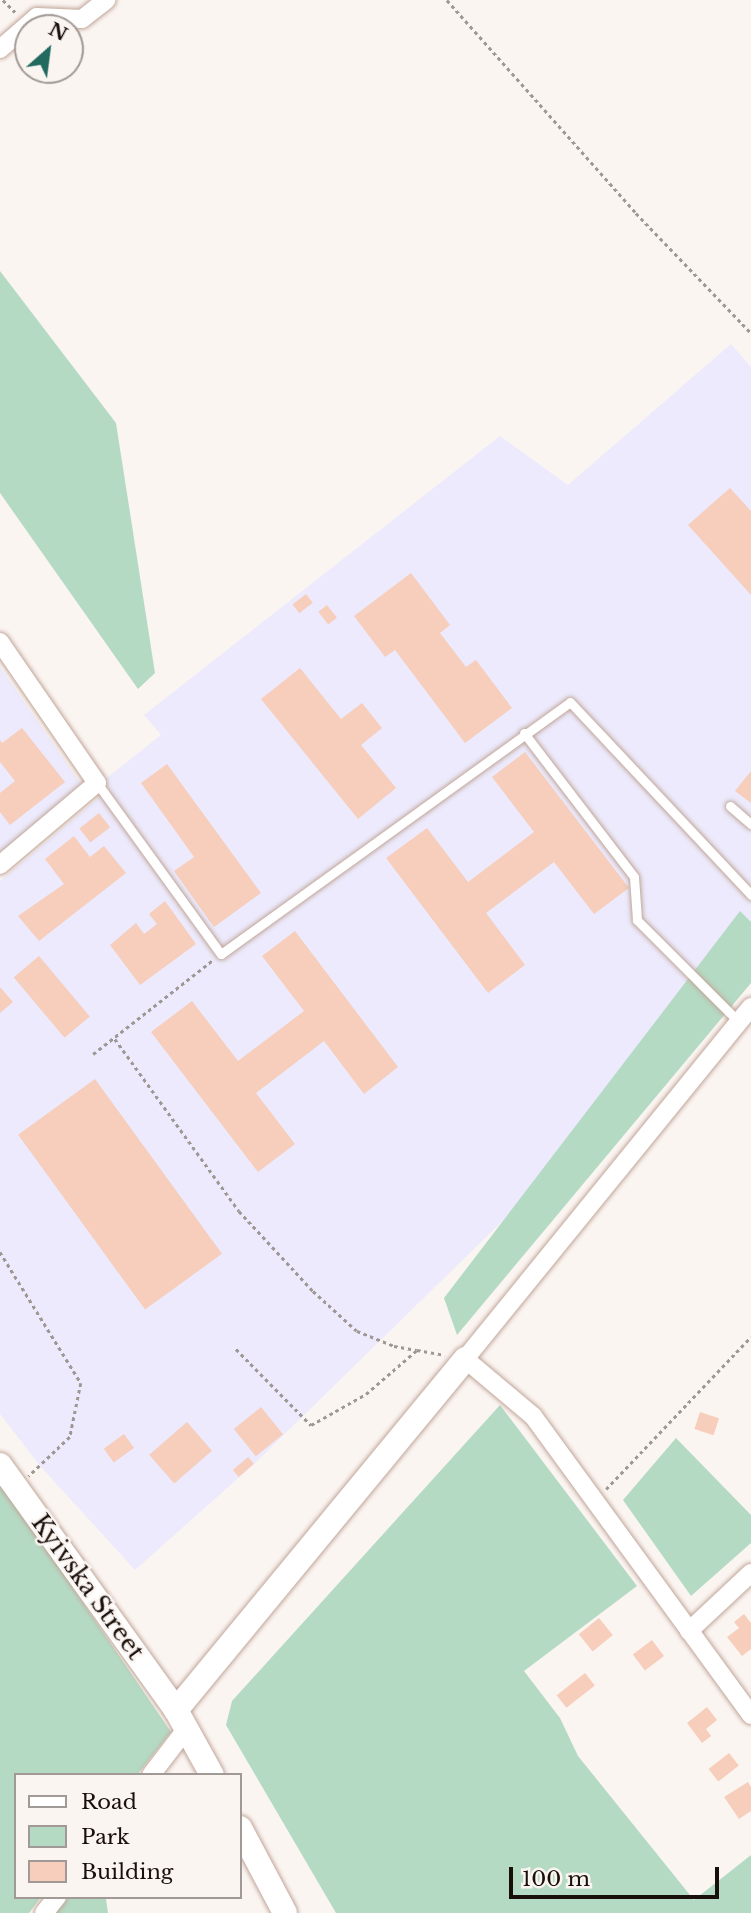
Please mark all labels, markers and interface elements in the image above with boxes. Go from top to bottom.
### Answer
north arrow [14,14,84,84]
text: N [45,17,71,46]
street label: Kyivska Street [26,1509,150,1665]
legend [14,1773,242,1899]
text: Road [81,1789,137,1815]
text: Park [81,1824,130,1850]
scale bar [513,1854,723,1898]
text: Building [81,1859,173,1885]
text: 100 m [522,1866,590,1892]

